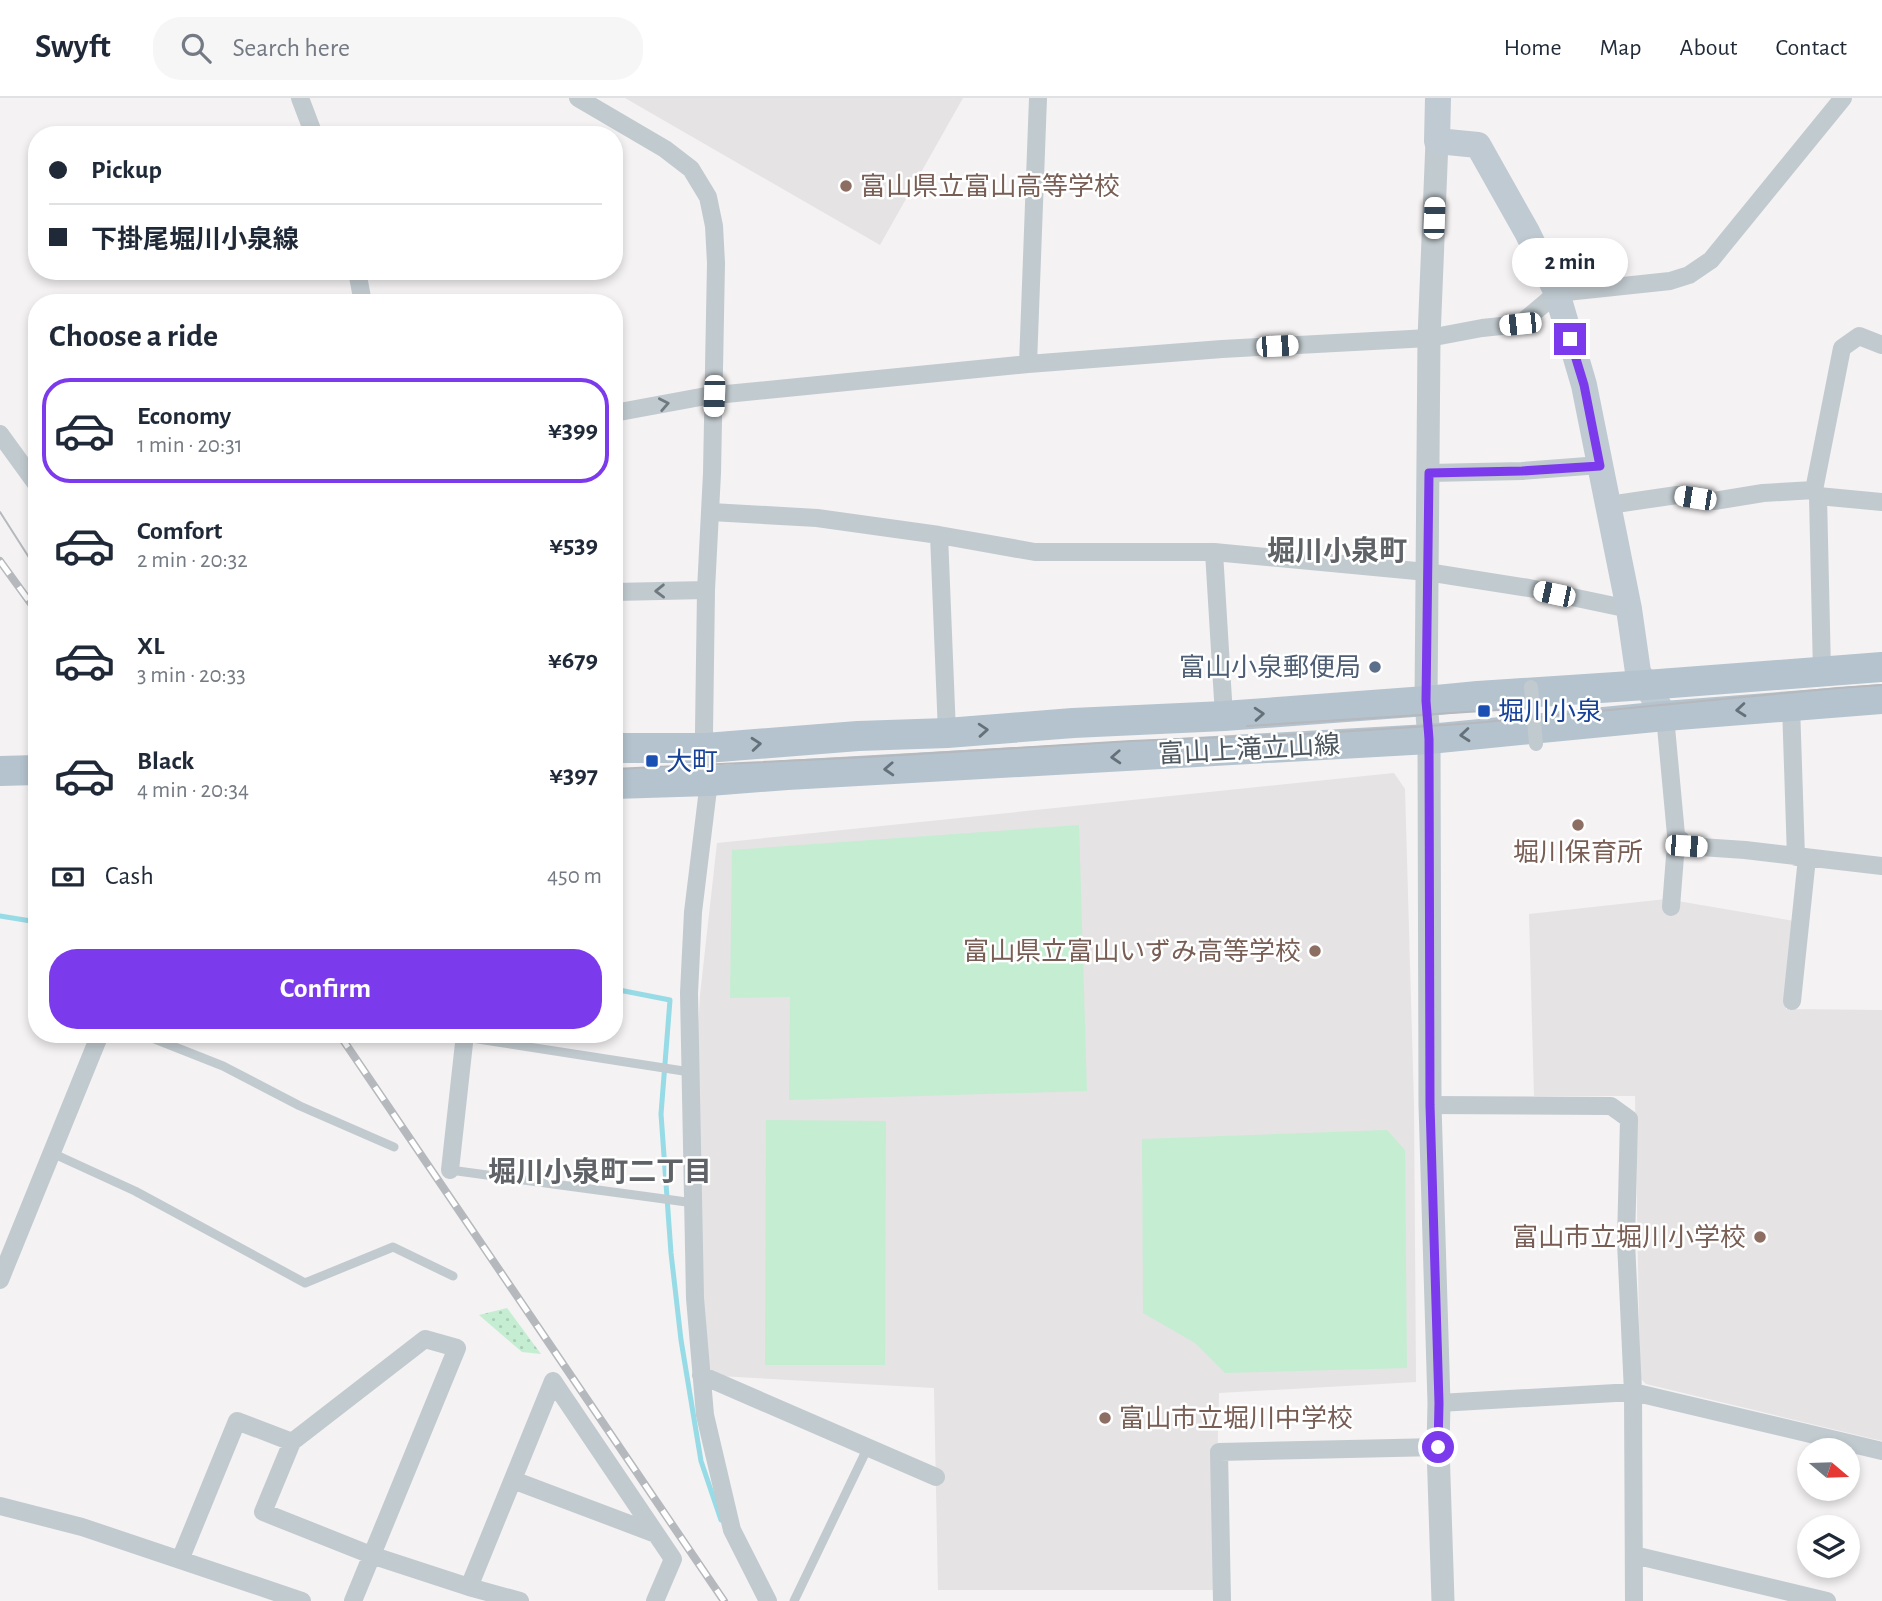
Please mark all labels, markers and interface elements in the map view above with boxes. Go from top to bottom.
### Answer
search box [153,17,643,80]
icon: search [177,29,215,67]
text: Swyft [35,31,111,64]
text: Search here [233,35,350,61]
text: Home [1504,36,1562,60]
text: Map [1600,36,1642,60]
text: About [1680,36,1737,60]
text: Contact [1775,36,1847,60]
text: Pickup [91,157,162,183]
place label: 富山県立富山高等学校 [860,172,1120,200]
marker: 富山県立富山高等学校 [838,178,854,194]
car [1423,197,1446,239]
text: 下掛尾堀川小泉線 [91,227,299,253]
callout: 2 min [1512,238,1628,286]
text: 2 min [1544,251,1596,274]
car [1499,311,1542,337]
text: Choose a ride [49,320,218,352]
route end [1554,323,1586,355]
car [1256,334,1299,358]
car [703,375,726,417]
one-way arrow [658,397,670,412]
icon: car [53,399,116,462]
text: Economy [137,403,231,429]
text: ¥399 [548,417,598,443]
text: 1 min · 20:31 [137,434,243,457]
car [1673,484,1718,512]
icon: car [53,514,116,577]
text: Comfort [137,518,222,544]
text: ¥539 [549,532,598,558]
district label: 堀川小泉町 [1267,535,1407,566]
text: 2 min · 20:32 [137,549,248,572]
car [1532,579,1577,609]
one-way arrow [655,584,666,599]
icon: car [53,629,116,692]
text: XL [137,633,164,659]
text: ¥679 [548,647,598,673]
place label: 富山小泉郵便局 [1179,654,1361,681]
marker: 富山小泉郵便局 [1367,659,1383,675]
text: 3 min · 20:33 [137,664,246,687]
place label: 堀川小泉 [1498,698,1602,725]
one-way arrow [1735,702,1746,717]
marker: 堀川小泉 [1476,703,1492,719]
one-way arrow [1254,707,1265,722]
one-way arrow [978,723,989,738]
one-way arrow [1460,728,1471,743]
street label: 富山上滝立山線 [1157,730,1341,768]
one-way arrow [751,737,762,752]
icon: car [53,744,116,807]
text: Black [137,748,194,774]
place label: 大町 [666,748,718,775]
one-way arrow [1110,749,1121,764]
marker: 大町 [644,753,660,769]
text: ¥397 [549,762,598,788]
one-way arrow [883,762,894,777]
text: 4 min · 20:34 [137,779,249,802]
marker: 堀川保育所 [1570,817,1586,833]
car [1665,834,1708,858]
place label: 堀川保育所 [1513,839,1643,866]
icon: cash [49,858,87,896]
text: Cash [105,863,154,889]
text: 450 m [547,865,602,888]
place label: 富山県立富山いずみ高等学校 [963,937,1301,965]
marker: 富山県立富山いずみ高等学校 [1307,943,1323,959]
button: Confirm [49,949,602,1029]
district label: 堀川小泉町二丁目 [488,1156,712,1187]
place label: 富山市立堀川小学校 [1512,1223,1746,1251]
marker: 富山市立堀川小学校 [1752,1229,1768,1245]
place label: 富山市立堀川中学校 [1119,1404,1353,1432]
marker: 富山市立堀川中学校 [1097,1410,1113,1426]
route start [1422,1431,1454,1463]
north arrow [1797,1438,1860,1502]
map controls [1797,1438,1860,1578]
button: layers [1797,1515,1860,1578]

